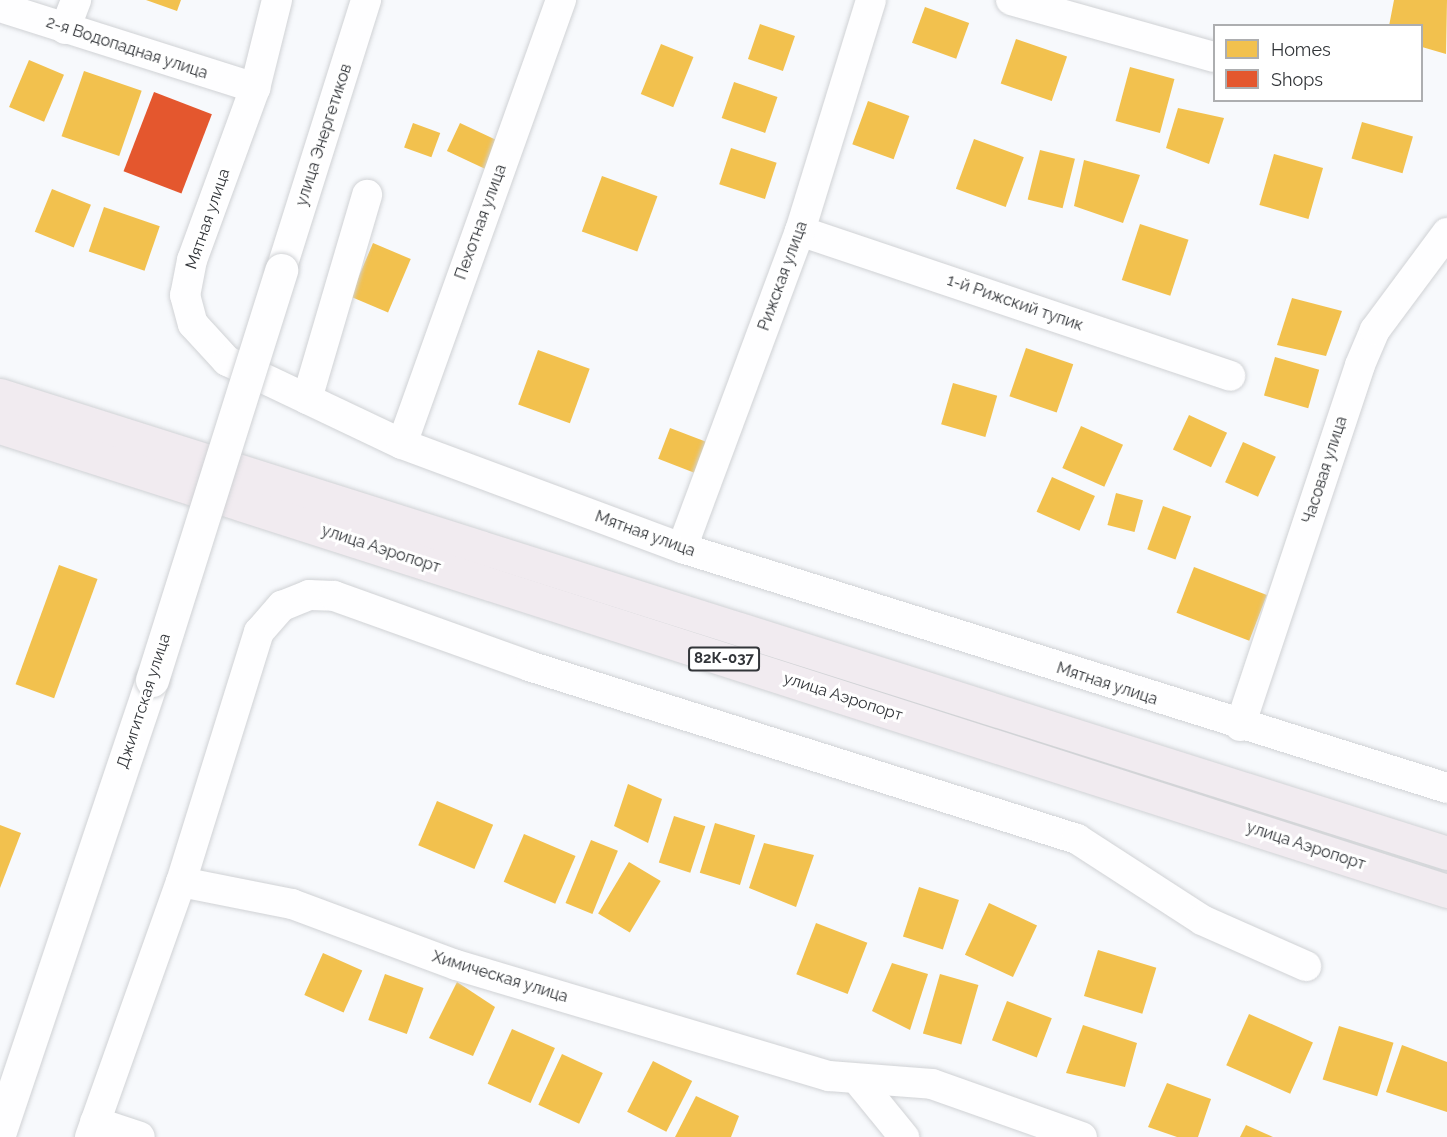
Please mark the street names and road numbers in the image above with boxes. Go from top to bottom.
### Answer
street label: 2-я Водопадная улица [44,13,210,83]
street label: улица Энергетиков [292,62,356,208]
street label: Пехотная улица [451,162,511,282]
street label: Мятная улица [182,166,234,272]
street label: Рижская улица [754,218,812,334]
street label: 1-й Рижский тупик [945,271,1085,335]
street label: Часовая улица [1299,414,1351,526]
street label: Мятная улица [592,507,698,561]
street label: улица Аэропорт [319,521,443,577]
street label: Джигитская улица [113,631,175,771]
road number: 82К-037 [688,647,760,671]
street label: Мятная улица [1054,659,1160,709]
street label: улица Аэропорт [781,669,905,725]
street label: улица Аэропорт [1244,818,1368,874]
street label: Химическая улица [430,947,570,1007]

